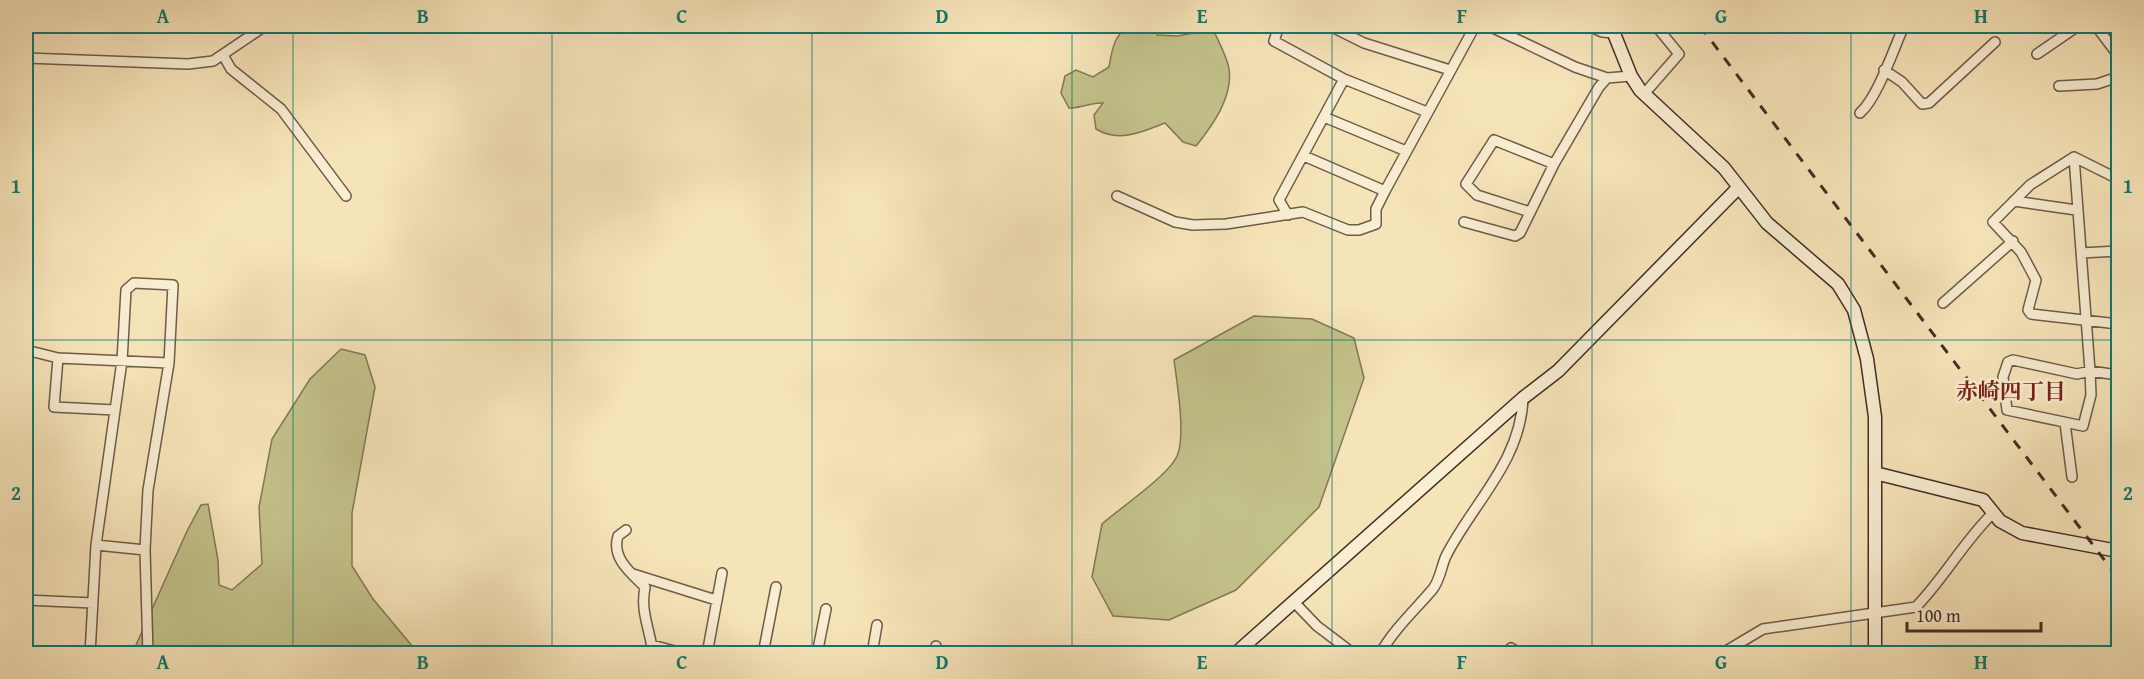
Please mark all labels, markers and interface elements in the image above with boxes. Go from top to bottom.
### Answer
text: A [157,1,170,30]
text: B [417,1,429,30]
text: C [676,1,688,30]
text: D [935,1,949,30]
text: E [1197,1,1208,30]
text: F [1457,1,1467,30]
text: G [1715,1,1727,30]
text: H [1974,1,1988,30]
text: 1 [11,171,21,200]
text: 1 [2123,171,2133,200]
district label: 赤崎四丁目 [1956,375,2066,407]
text: 2 [11,478,21,507]
text: 2 [2123,478,2133,507]
scale bar [1907,595,2040,633]
text: 100 m [1916,602,1961,629]
text: A [157,647,170,676]
text: B [417,647,429,676]
text: C [676,647,688,676]
text: D [935,647,949,676]
text: E [1197,647,1208,676]
text: F [1457,647,1467,676]
text: G [1715,647,1727,676]
text: H [1974,647,1988,676]

